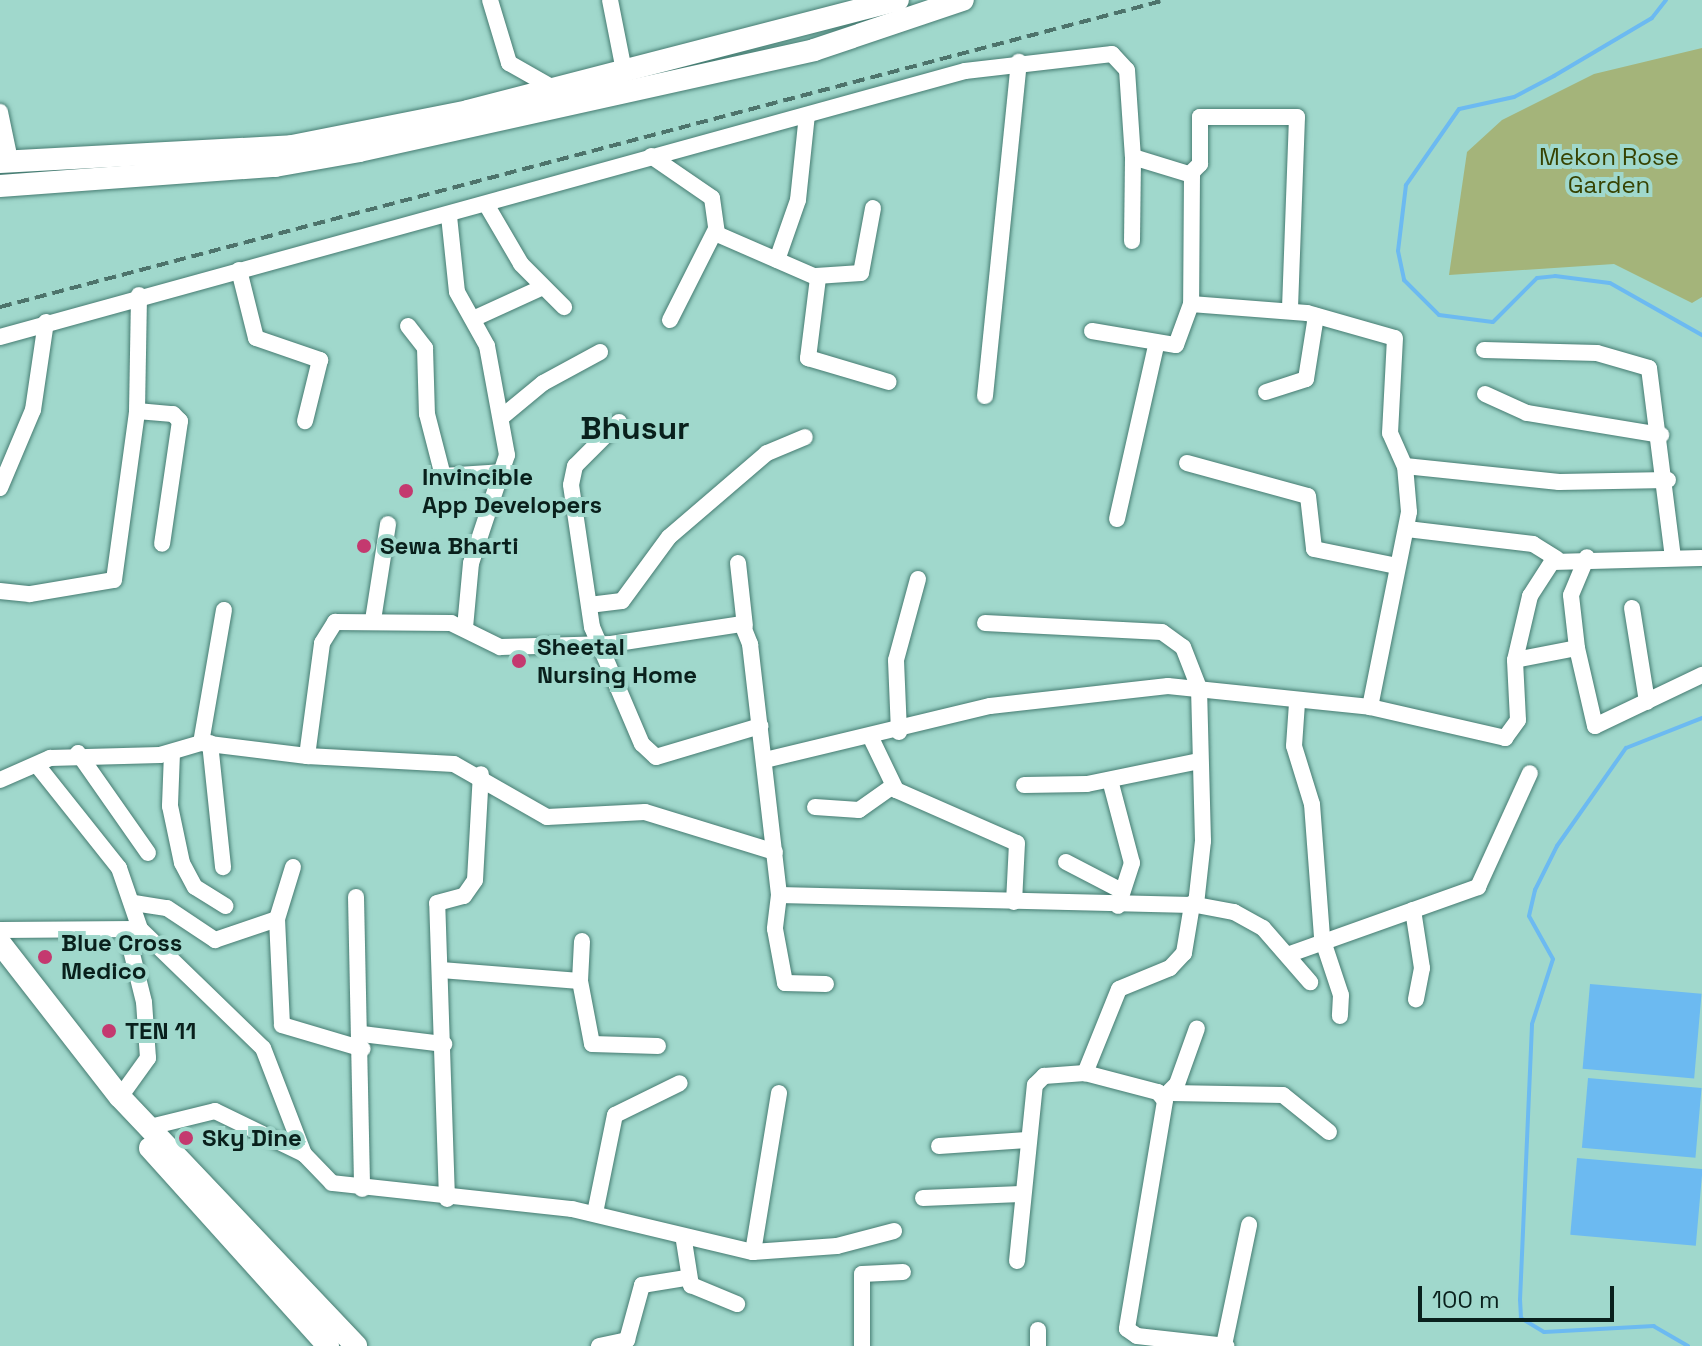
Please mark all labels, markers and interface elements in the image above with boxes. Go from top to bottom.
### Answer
park label: Mekon Rose Garden [1539,143,1679,199]
district label: Bhusur [580,409,690,447]
place label: Invincible App Developers [422,463,602,519]
marker: Invincible App Developers [397,482,415,500]
place label: Sewa Bharti [380,532,519,560]
marker: Sewa Bharti [355,537,373,555]
place label: Sheetal Nursing Home [537,633,697,689]
marker: Sheetal Nursing Home [508,650,530,672]
place label: Blue Cross Medico [61,929,182,985]
marker: Blue Cross Medico [36,948,54,966]
place label: TEN 11 [125,1017,196,1045]
marker: TEN 11 [100,1022,118,1040]
place label: Sky Dine [202,1124,302,1152]
marker: Sky Dine [177,1129,195,1147]
scale bar [1422,1270,1618,1320]
text: 100 m [1432,1284,1500,1315]

